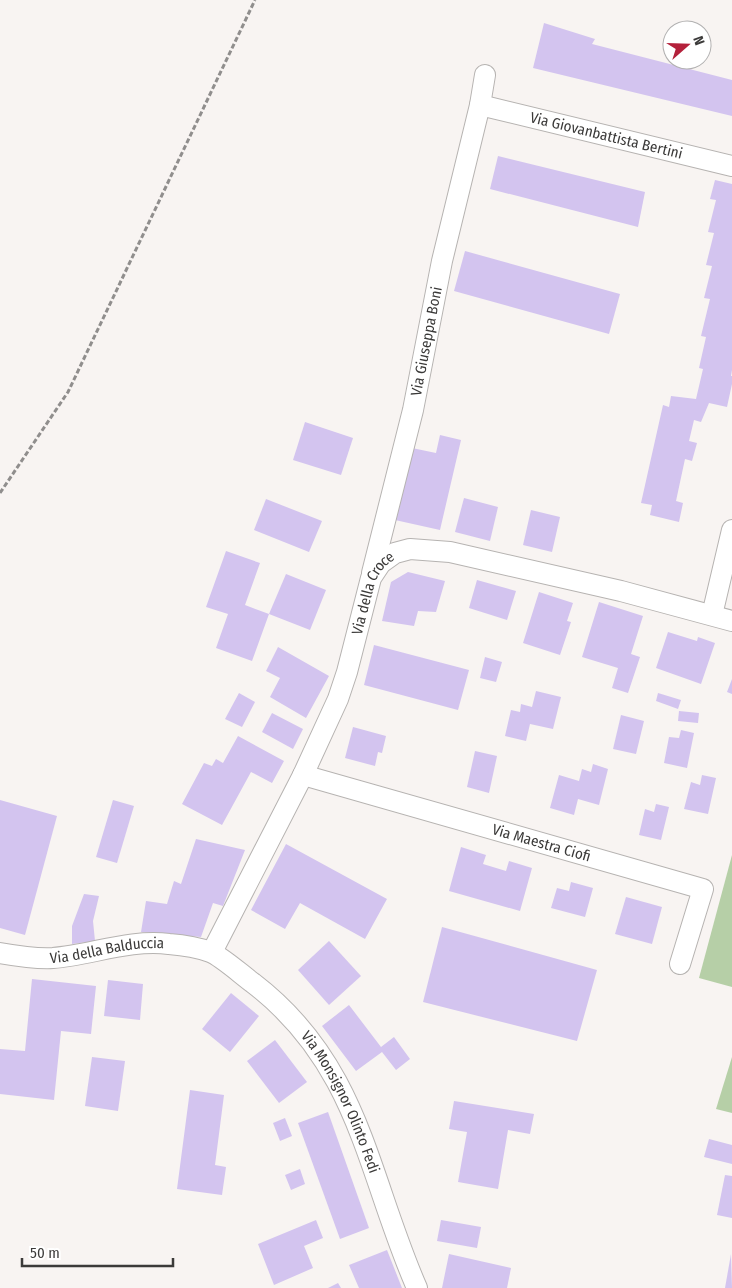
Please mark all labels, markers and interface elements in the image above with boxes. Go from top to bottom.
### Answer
north arrow [662,20,712,70]
text: N [689,34,708,48]
street label: Via Giovanbattista Bertini [528,108,685,163]
street label: Via Giuseppa Boni [407,285,446,398]
street label: Via della Croce [348,548,398,637]
street label: Via Maestra Ciofi [490,820,593,866]
street label: Via della Balduccia [49,934,165,967]
street label: Via Monsignor Olinto Fedi [297,1027,383,1175]
scale bar [22,1236,174,1268]
text: 50 m [30,1244,60,1262]

